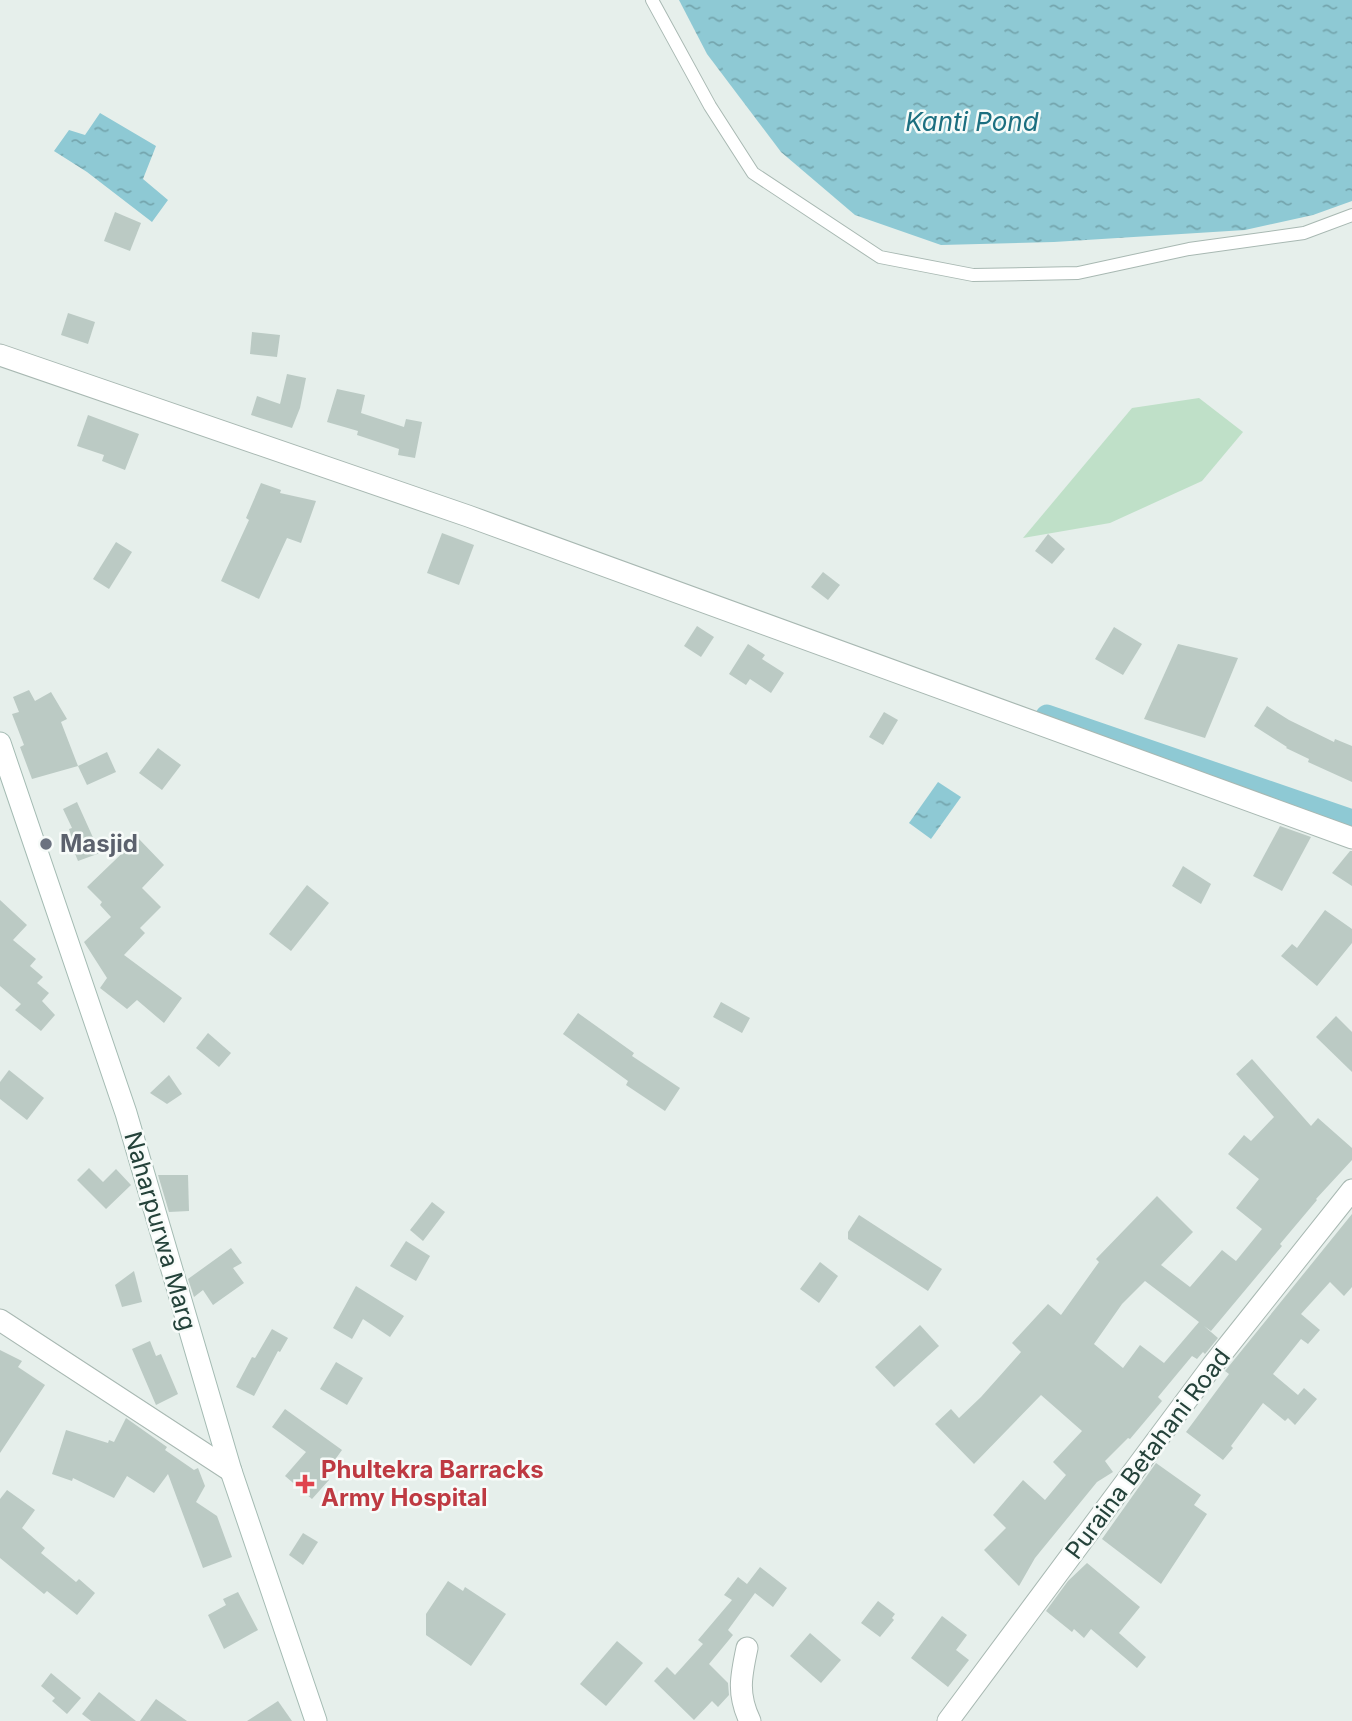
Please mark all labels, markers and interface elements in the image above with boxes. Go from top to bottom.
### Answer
water label: Kanti Pond [905,106,1039,137]
place label: Masjid [60,829,138,858]
marker: Masjid [38,836,54,852]
street label: Naharpurwa Marg [118,1128,203,1333]
street label: Puraina Betahani Road [1059,1343,1236,1565]
place label: Phultekra Barracks Army Hospital [321,1455,544,1512]
marker: Phultekra Barracks Army Hospital [295,1474,315,1494]

